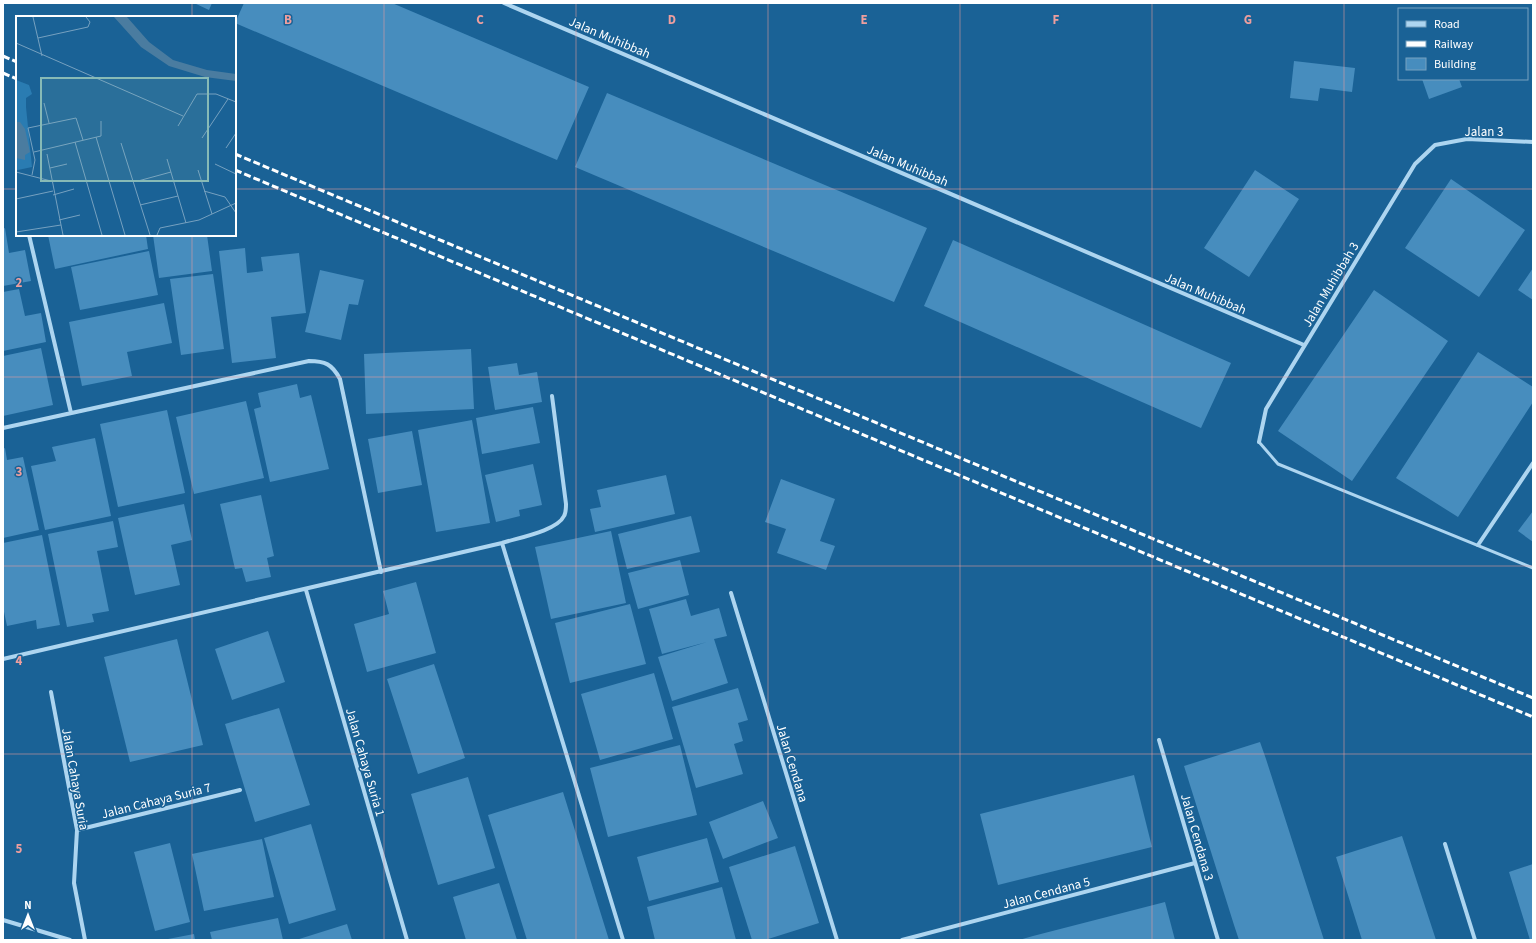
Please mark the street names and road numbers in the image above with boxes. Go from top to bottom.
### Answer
street label: Jalan Muhibbah [566,13,653,63]
street label: Jalan 3 [1465,123,1503,141]
street label: Jalan Muhibbah [864,141,951,191]
street label: Jalan Muhibbah 3 [1298,239,1363,330]
street label: Jalan Muhibbah [1162,269,1249,319]
street label: Jalan Cahaya Suria 1 [341,706,389,819]
street label: Jalan Cendana [772,722,812,805]
street label: Jalan Cahaya Suria [57,727,93,832]
street label: Jalan Cahaya Suria 7 [100,779,213,823]
street label: Jalan Cendana 3 [1176,792,1218,883]
street label: Jalan Cendana 5 [1001,873,1092,913]

